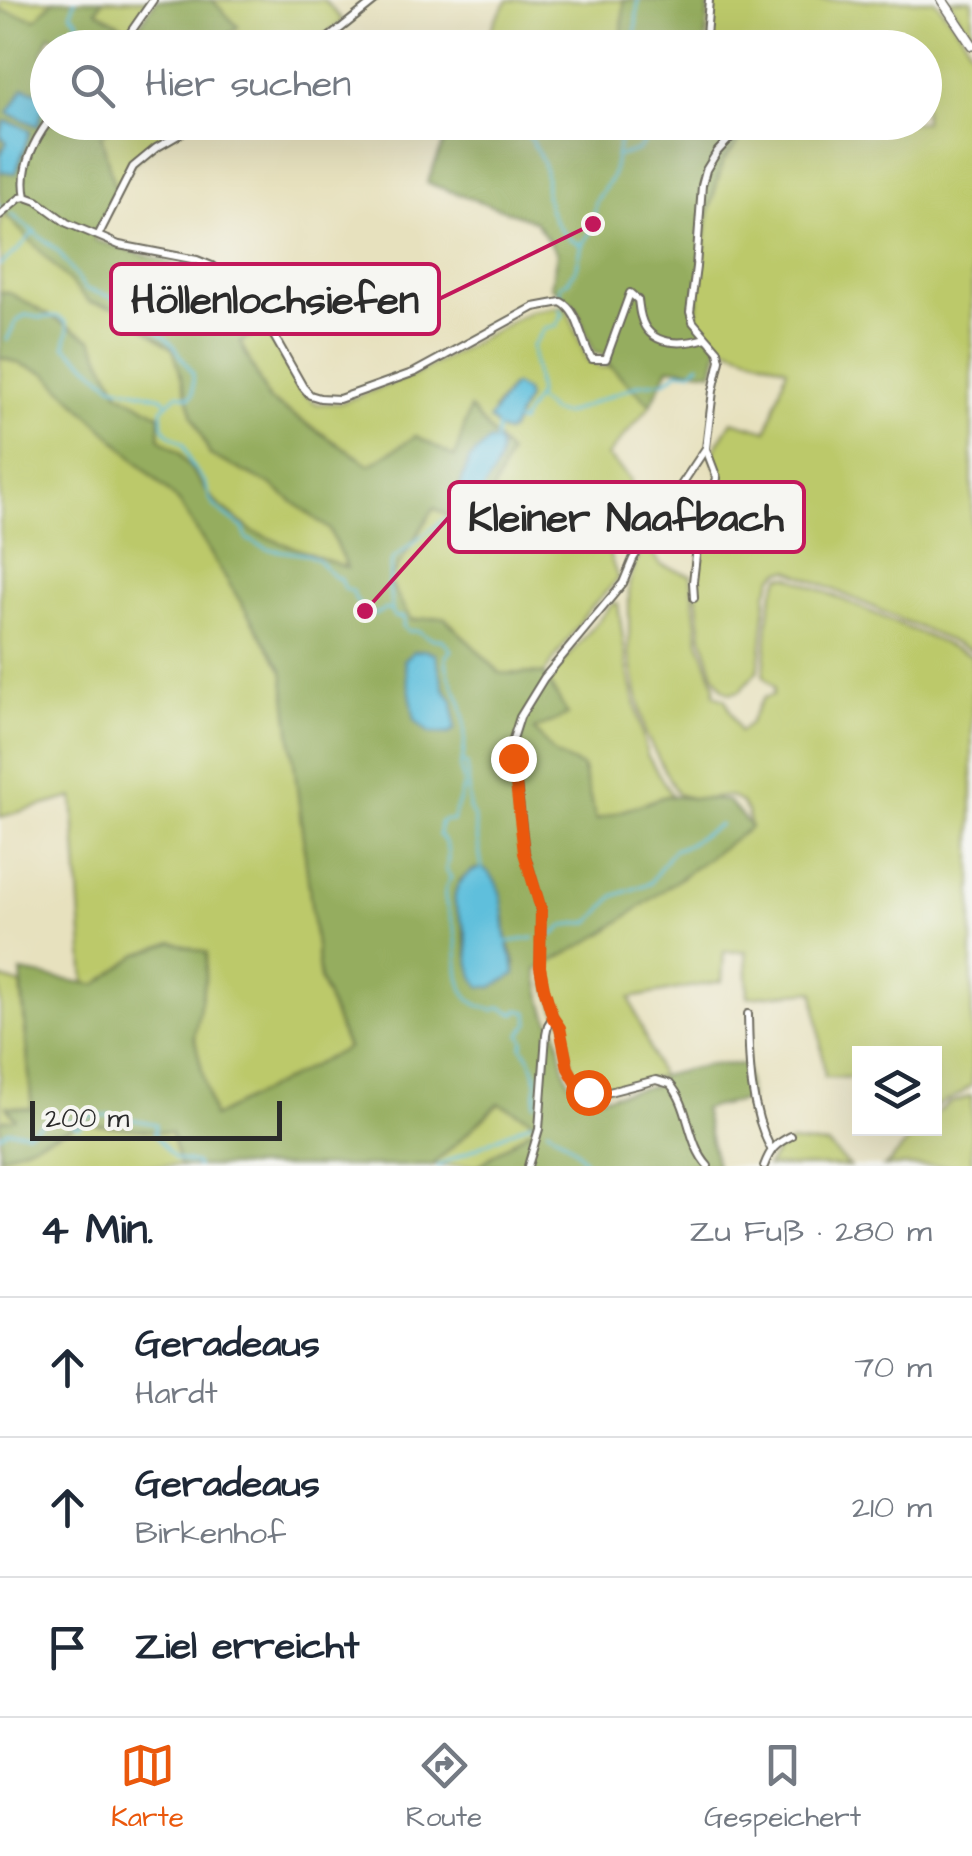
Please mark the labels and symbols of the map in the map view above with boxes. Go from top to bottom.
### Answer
callout: Höllenlochsiefen [111,264,439,334]
text: Höllenlochsiefen [131,274,419,329]
callout: Kleiner Naafbach [449,482,804,552]
text: Kleiner Naafbach [468,492,785,547]
route end [491,736,537,782]
route start [566,1070,612,1116]
scale bar [30,1096,282,1140]

